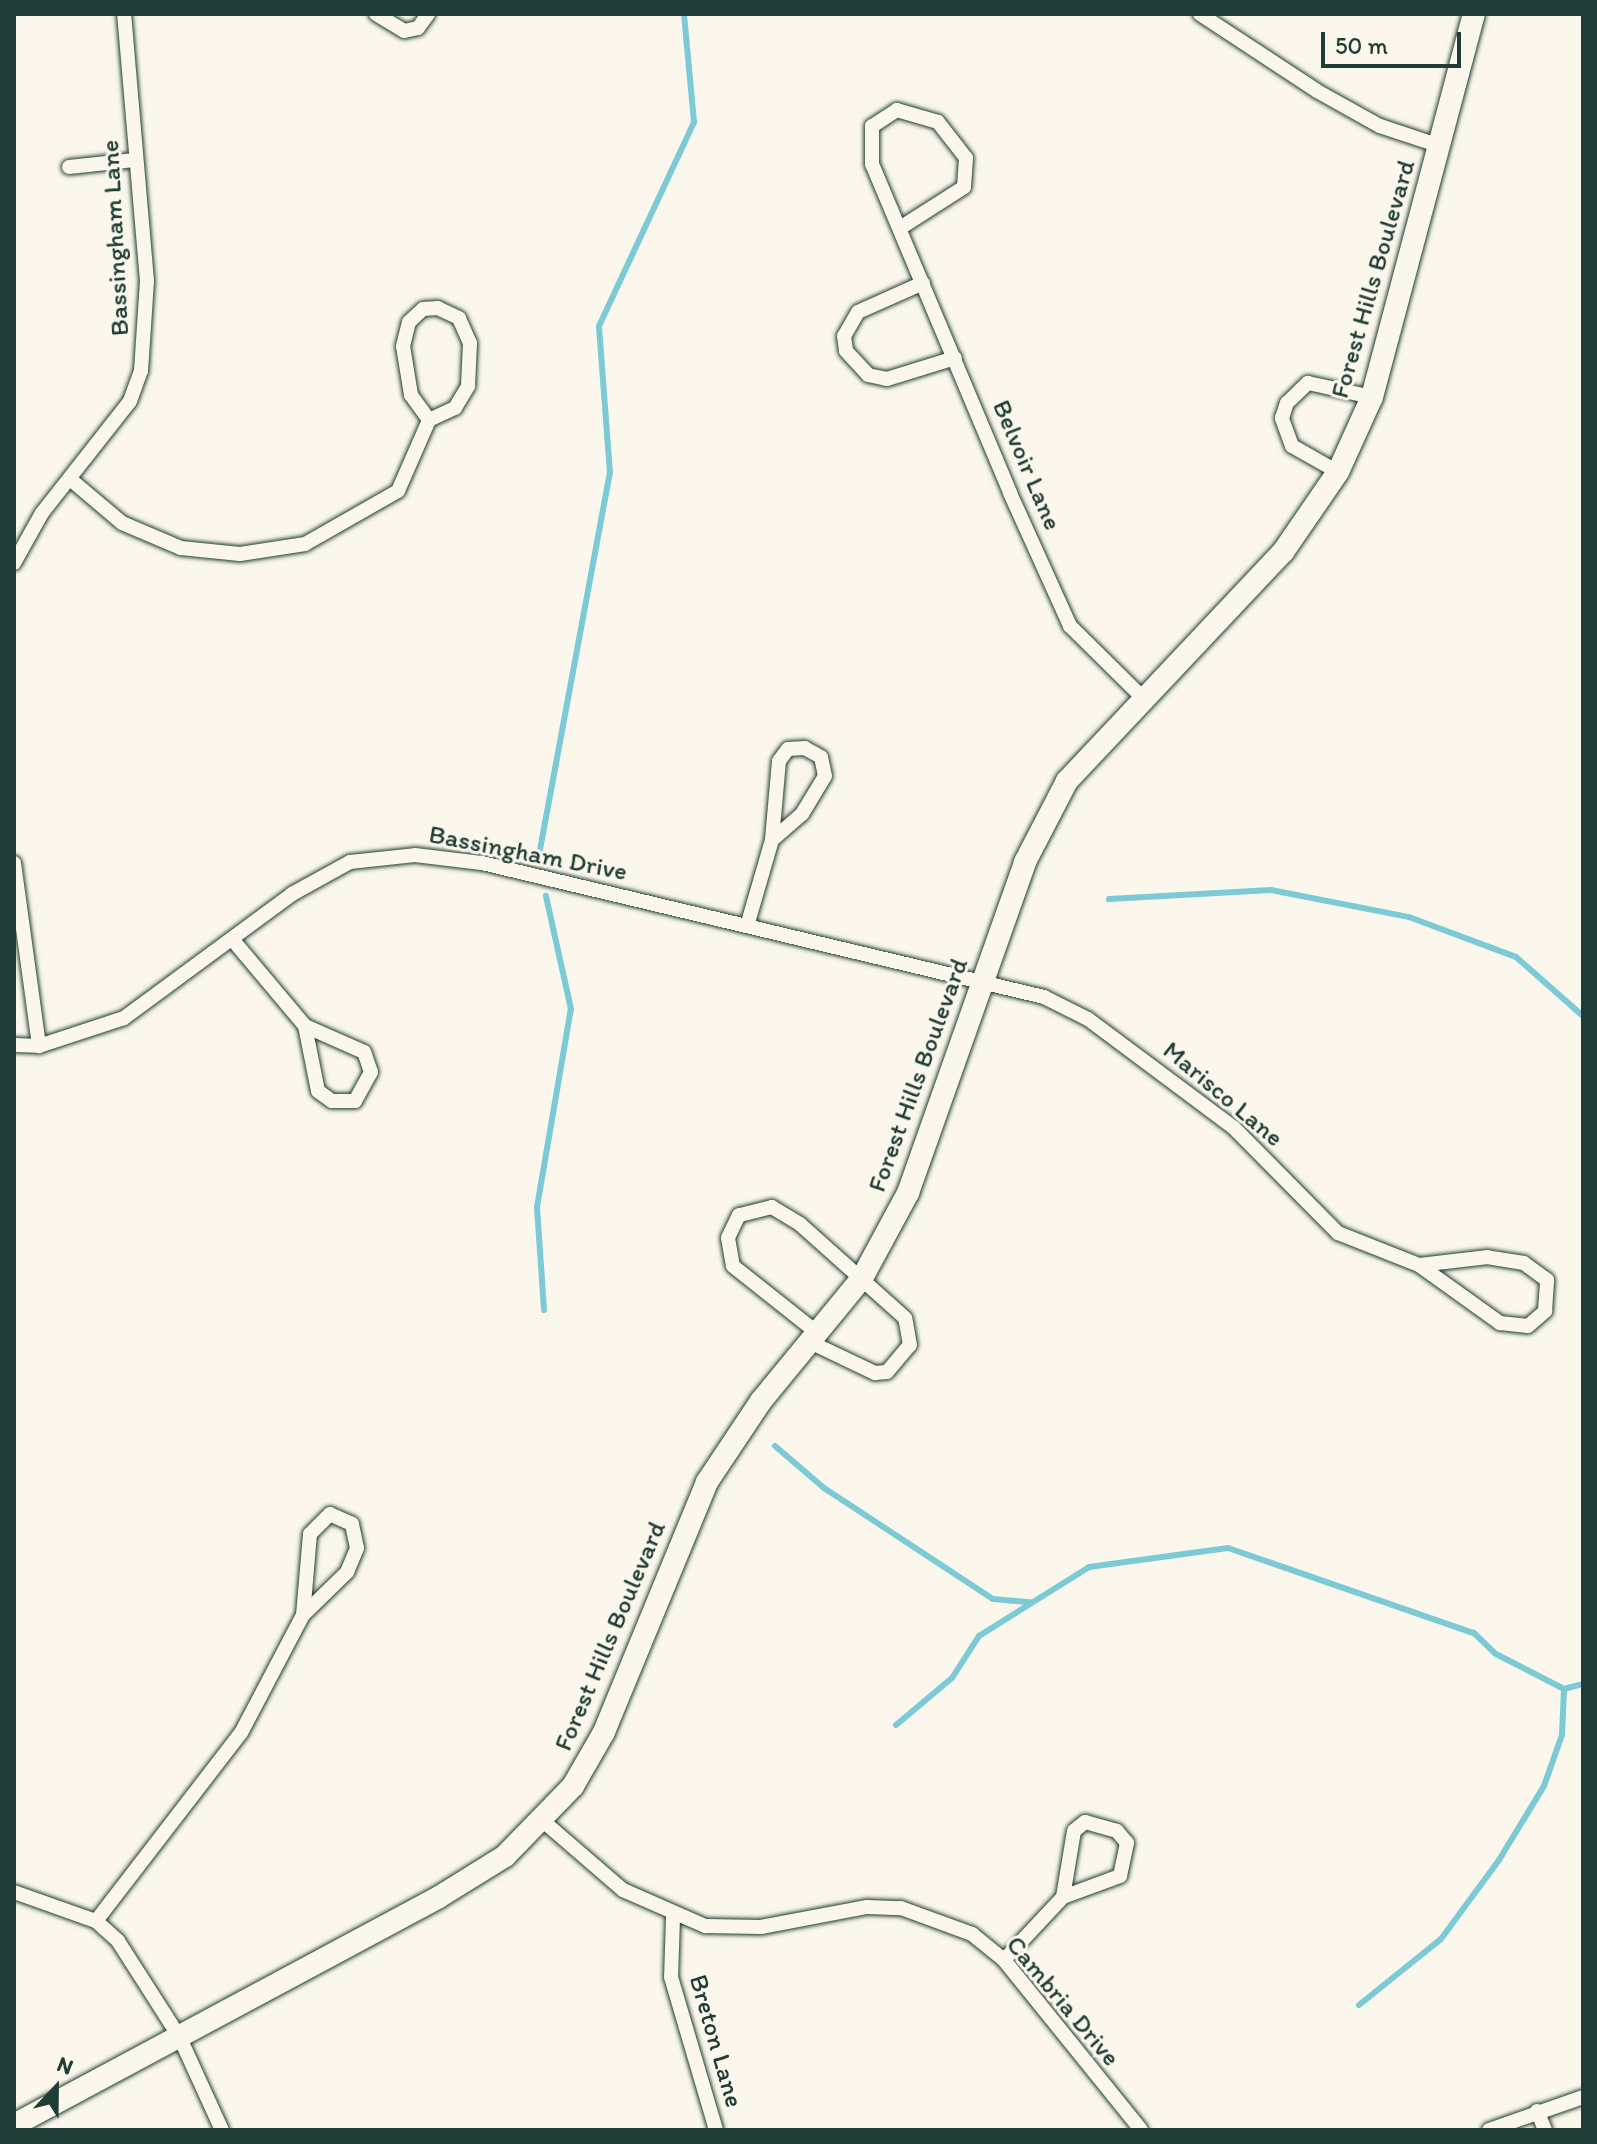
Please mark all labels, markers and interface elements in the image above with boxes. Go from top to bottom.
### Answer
scale bar [1325,16,1465,66]
text: 50 m [1335,31,1388,60]
street label: Bassingham Lane [94,139,136,337]
street label: Forest Hills Boulevard [1324,156,1422,402]
street label: Belvoir Lane [986,395,1068,535]
street label: Bassingham Drive [426,818,630,888]
street label: Forest Hills Boulevard [861,954,975,1196]
street label: Marisco Lane [1156,1035,1290,1153]
street label: Forest Hills Boulevard [547,1516,673,1756]
street label: Cambria Drive [999,1929,1127,2073]
street label: Breton Lane [682,1971,750,2111]
north arrow [16,2048,96,2128]
text: N [53,2050,77,2081]

